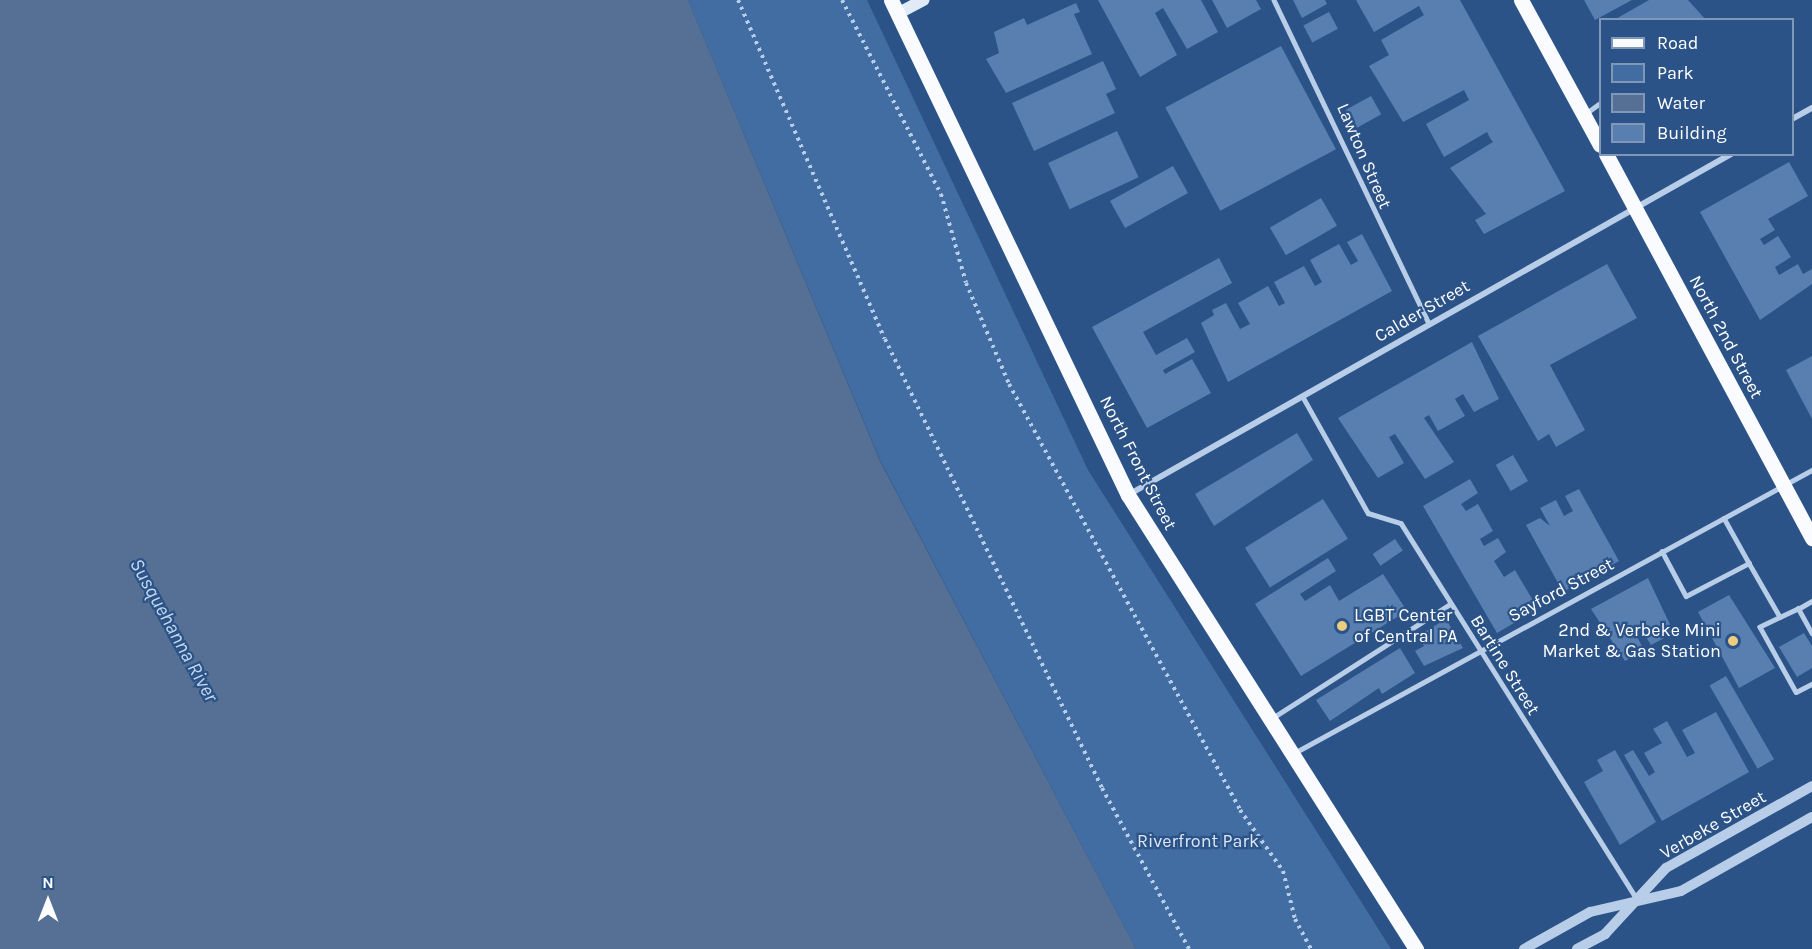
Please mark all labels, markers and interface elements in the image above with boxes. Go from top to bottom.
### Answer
legend [1599,18,1794,156]
text: Road [1657,32,1698,54]
text: Park [1657,62,1694,84]
text: Water [1657,92,1705,114]
street label: Lawton Street [1332,100,1396,212]
text: Building [1657,122,1727,144]
street label: North 2nd Street [1684,272,1768,402]
street label: Calder Street [1371,275,1473,347]
street label: North Front Street [1095,392,1181,534]
street label: Sayford Street [1505,553,1617,627]
water label: Susquehanna River [125,554,223,706]
place label: LGBT Center of Central PA [1354,605,1458,648]
street label: Bartine Street [1466,611,1544,719]
marker: LGBT Center of Central PA [1335,619,1349,633]
place label: 2nd & Verbeke Mini Market & Gas Station [1543,620,1721,662]
marker: 2nd & Verbeke Mini Market & Gas Station [1726,634,1740,648]
street label: Verbeke Street [1656,786,1770,864]
park label: Riverfront Park [1137,830,1259,852]
north arrow [18,871,78,931]
text: N [42,873,54,892]

